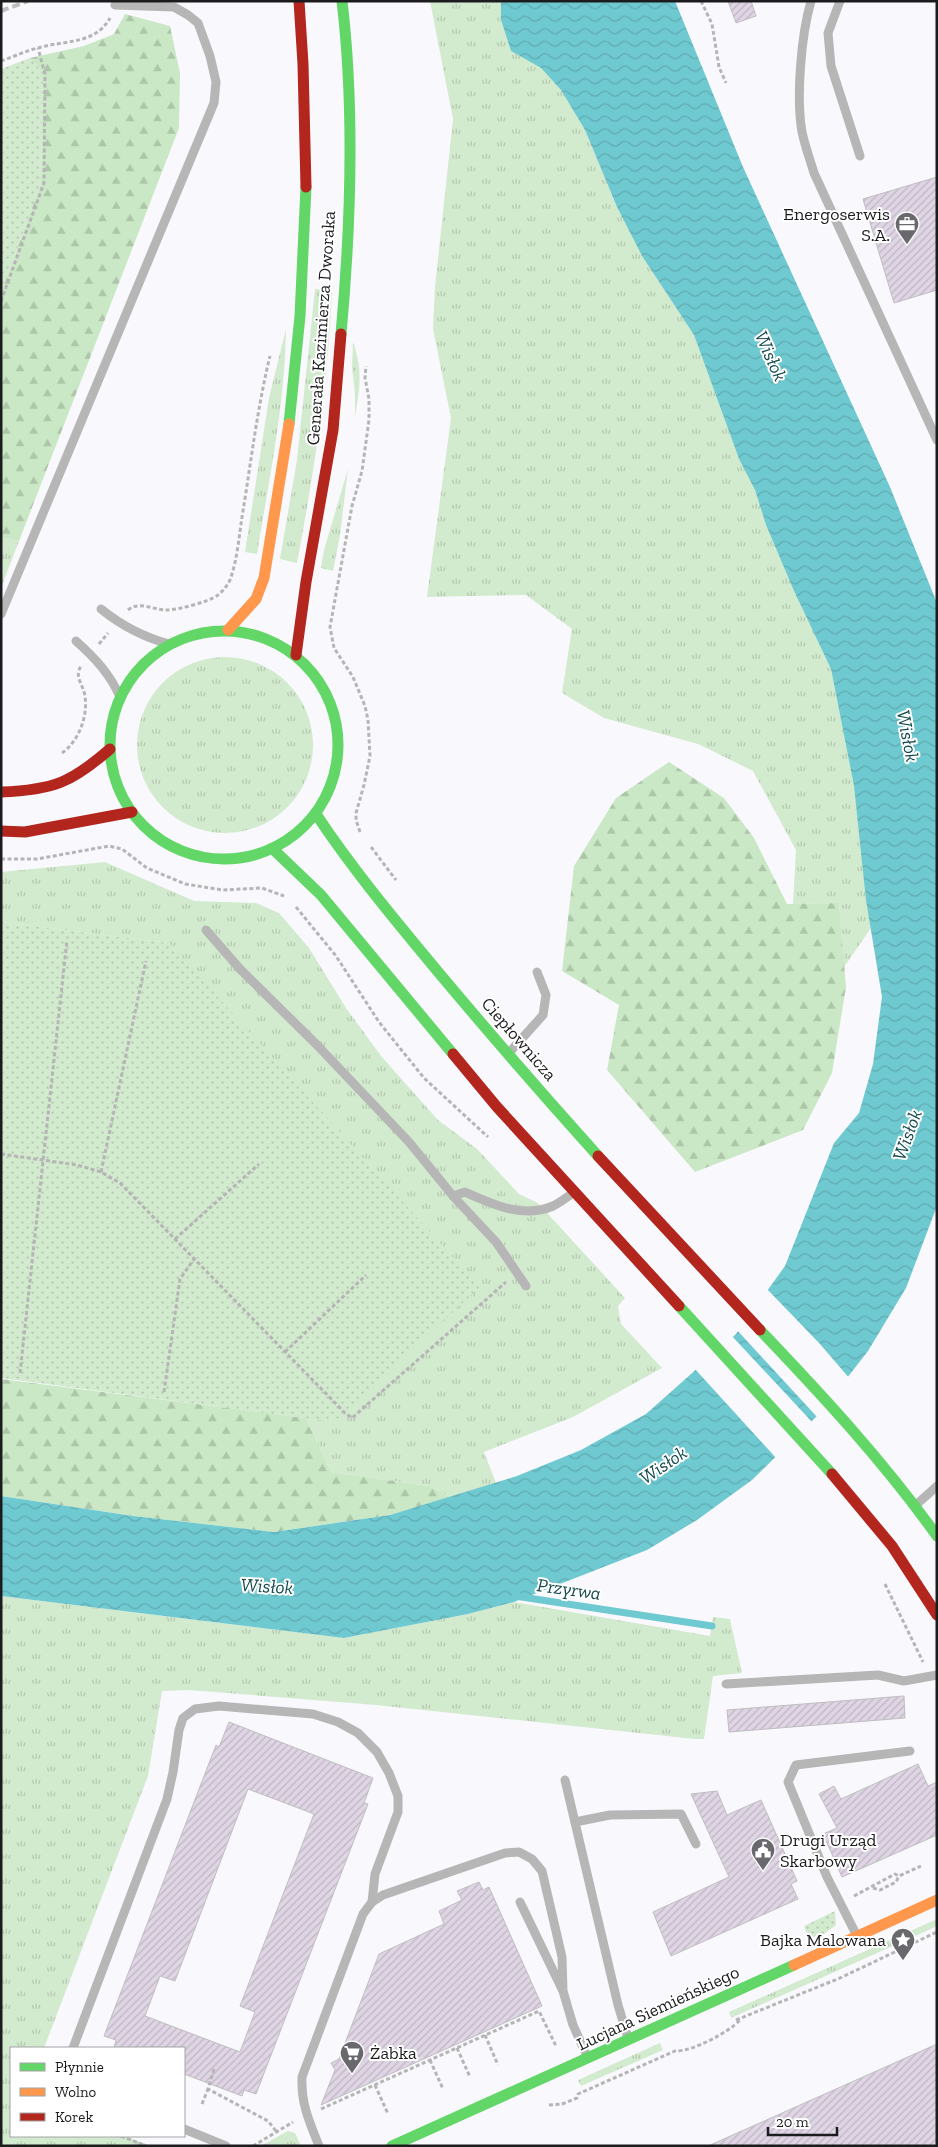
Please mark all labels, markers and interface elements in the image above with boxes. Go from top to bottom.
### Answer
place label: Energoserwis S.A. [783,203,890,246]
street label: Generała Kazimierza Dworaka [302,210,340,446]
office icon: Energoserwis S.A. [894,211,920,245]
water label: Wisłok [750,327,792,385]
water label: Wisłok [892,708,924,764]
street label: Ciepłownicza [477,993,561,1086]
water label: Wisłok [887,1106,927,1164]
water label: Wisłok [635,1441,691,1489]
water label: Wisłok [240,1573,294,1599]
water label: Przyrwa [536,1573,602,1605]
place label: Drugi Urząd Skarbowy [780,1829,876,1872]
public building icon: Drugi Urząd Skarbowy [750,1837,776,1871]
place icon: Bajka Malowana [890,1927,916,1961]
place label: Bajka Malowana [760,1929,886,1951]
street label: Lucjana Siemieńskiego [573,1961,743,2055]
supermarket icon: Żabka [339,2040,365,2074]
place label: Żabka [370,2042,417,2064]
legend [10,2047,185,2137]
text: Płynnie [55,2058,104,2076]
text: Wolno [55,2083,97,2101]
scale bar [768,2104,837,2136]
text: Korek [55,2108,93,2126]
text: 20 m [776,2113,809,2131]

